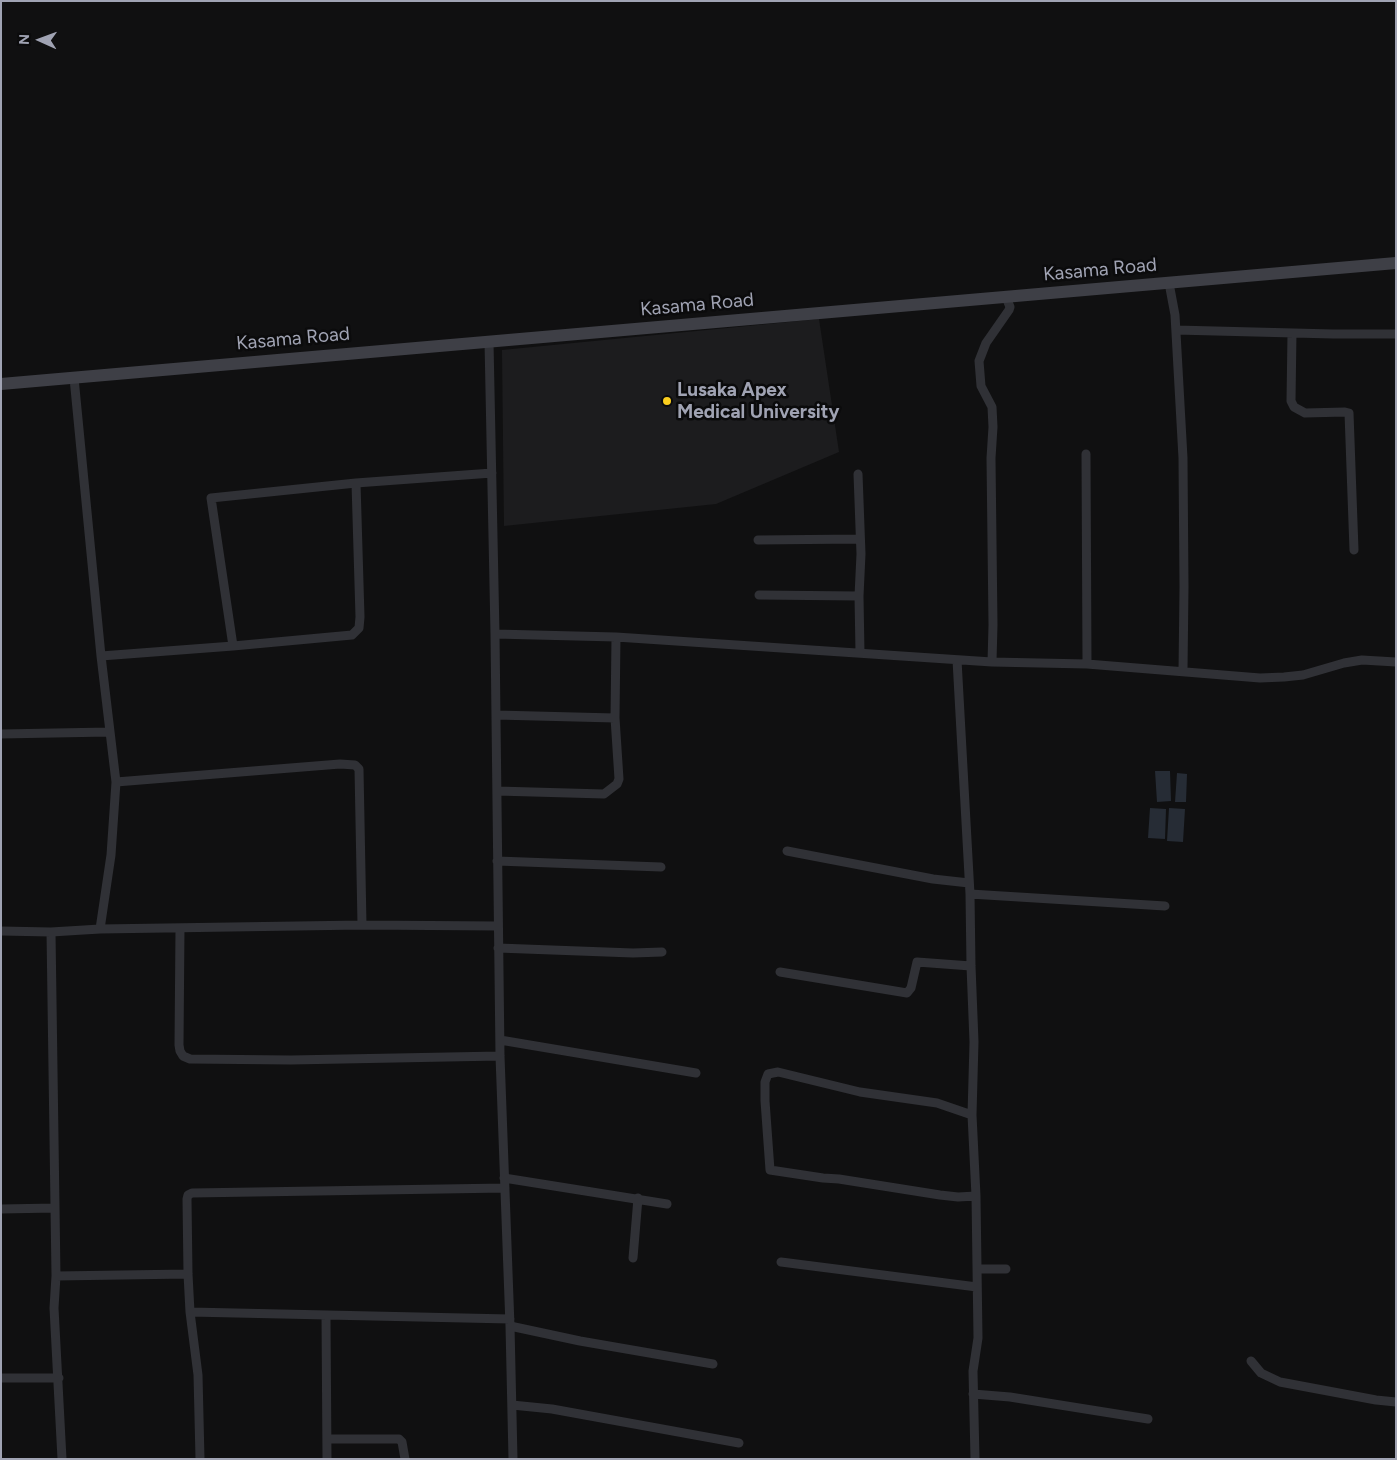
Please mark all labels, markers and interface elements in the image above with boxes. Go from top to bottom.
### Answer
north arrow [15,15,65,65]
text: N [16,34,33,45]
street label: Kasama Road [1042,254,1158,286]
street label: Kasama Road [639,289,755,321]
street label: Kasama Road [235,323,351,355]
place label: Lusaka Apex Medical University [677,379,839,423]
marker: Lusaka Apex Medical University [661,395,673,407]

